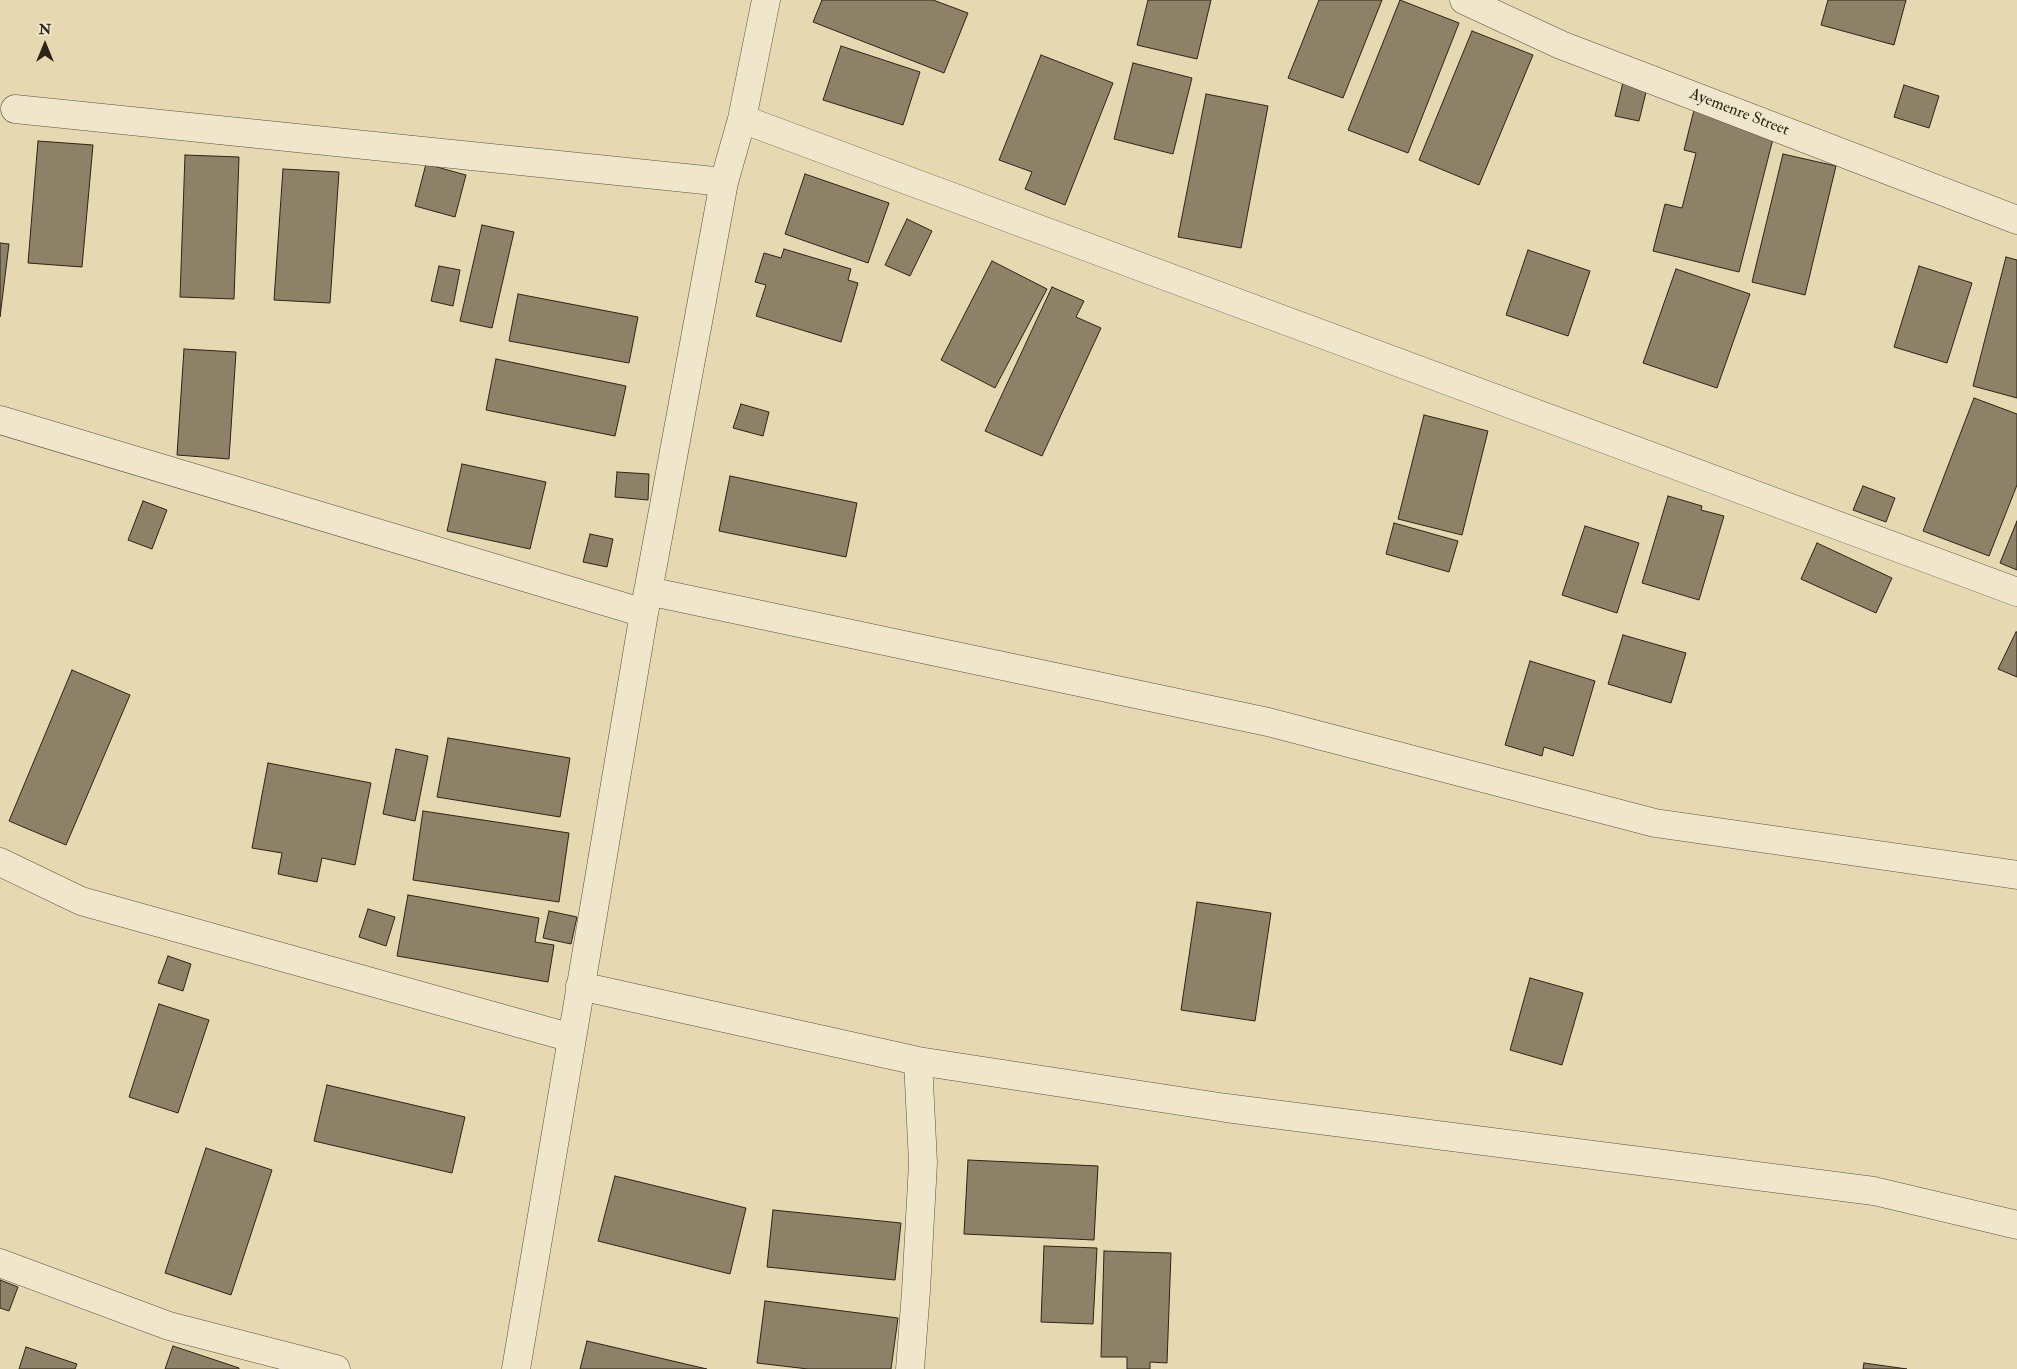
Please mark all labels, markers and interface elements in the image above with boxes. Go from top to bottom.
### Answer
north arrow [20,20,70,70]
text: N [39,21,51,38]
street label: Ayemenre Street [1686,85,1792,141]

